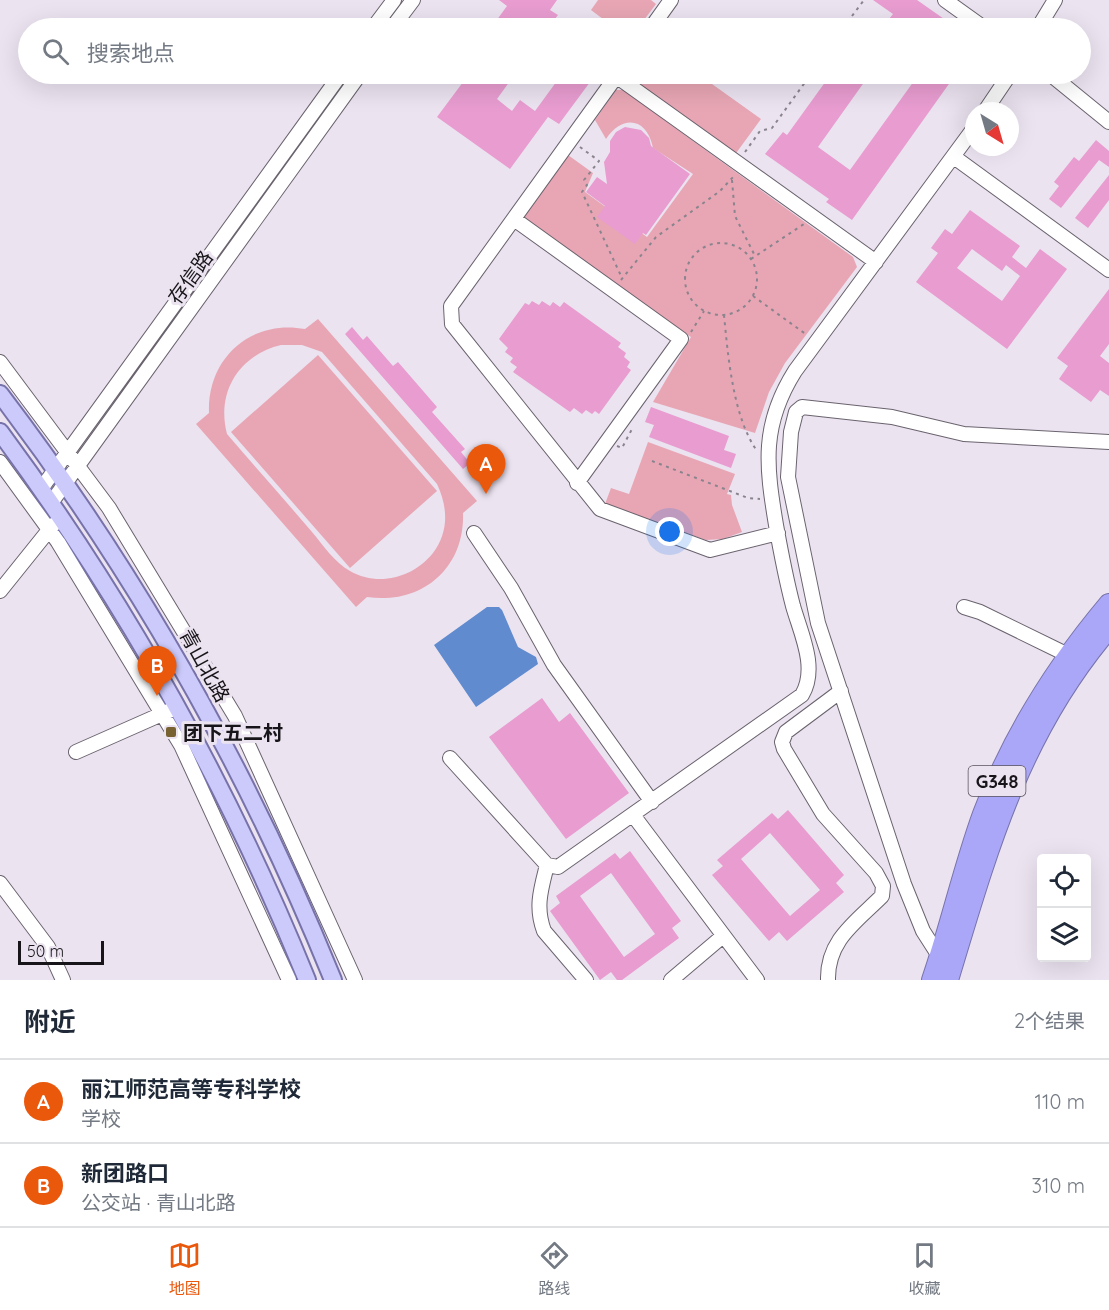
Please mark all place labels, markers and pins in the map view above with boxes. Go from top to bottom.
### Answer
pin: A [466,444,506,494]
pin: B [138,646,176,696]
place label: 团下五二村 [183,720,283,745]
marker: 团下五二村 [164,725,178,739]

